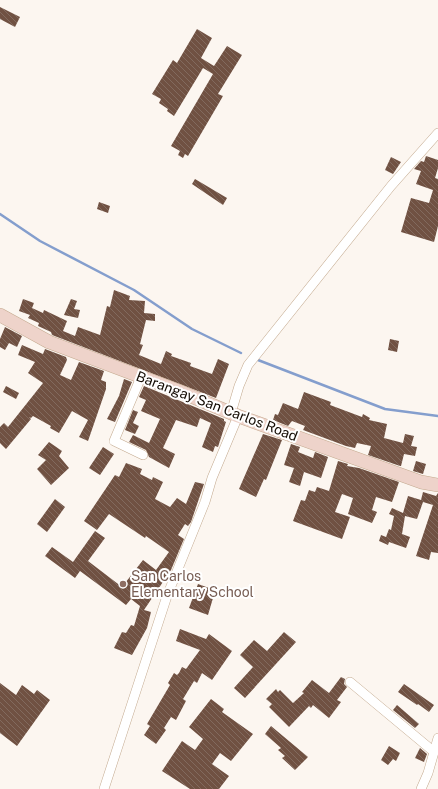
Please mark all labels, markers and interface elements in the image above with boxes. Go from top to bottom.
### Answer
street label: Barangay San Carlos Road [134,368,300,444]
place label: San Carlos Elementary School [131,568,254,600]
marker: San Carlos Elementary School [118,579,128,589]

